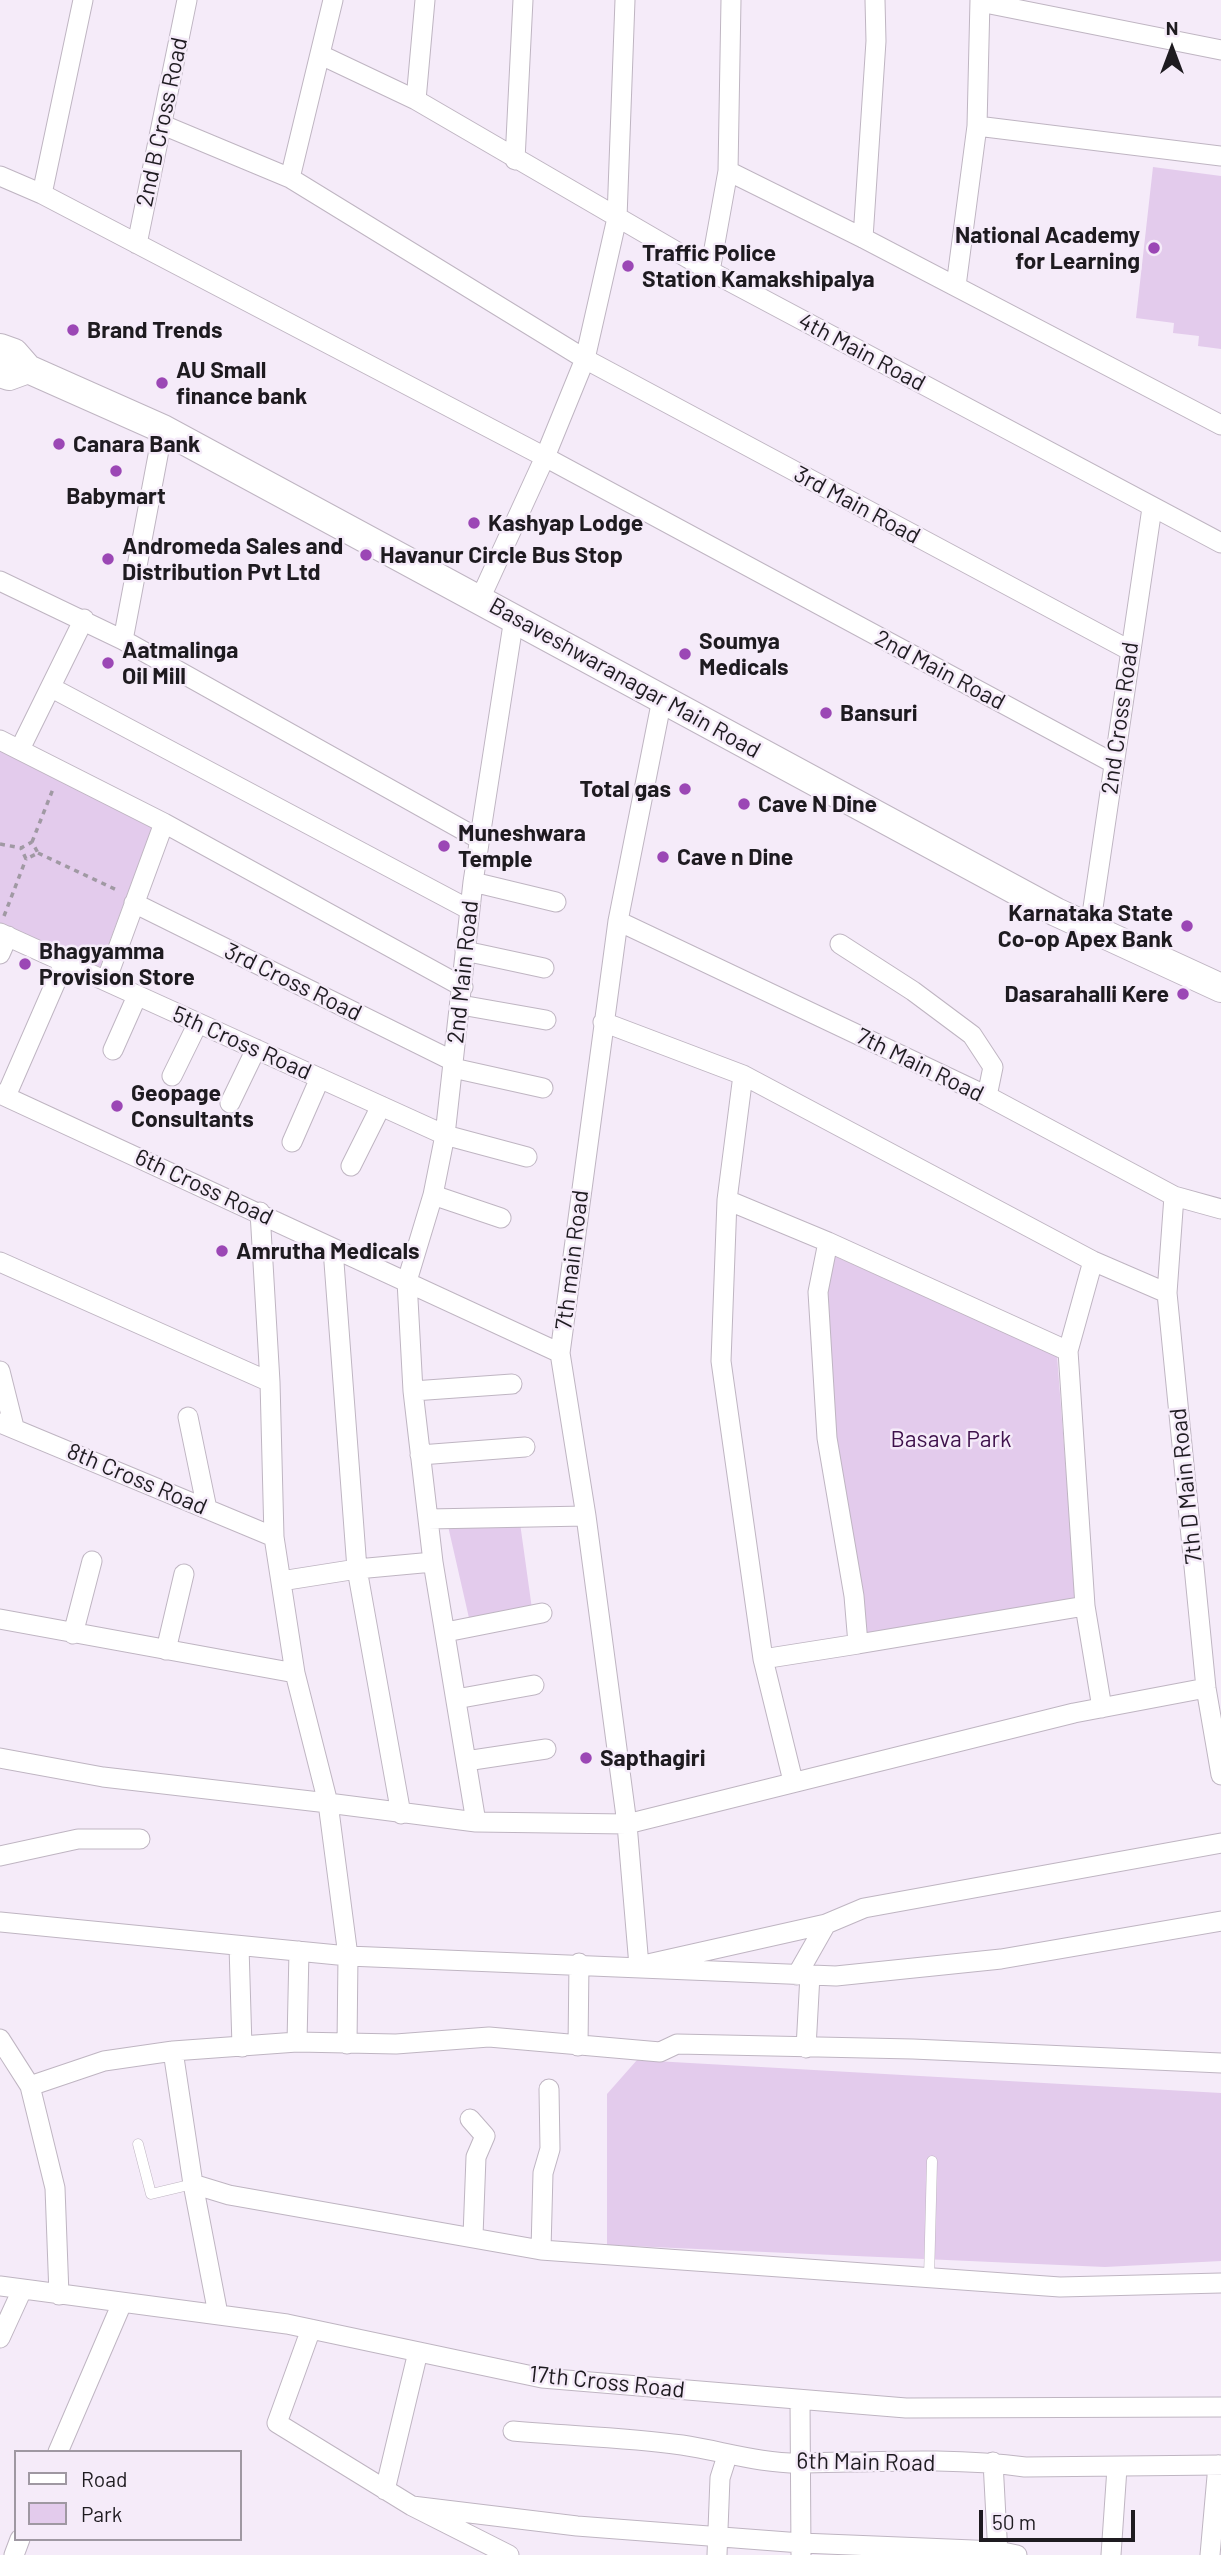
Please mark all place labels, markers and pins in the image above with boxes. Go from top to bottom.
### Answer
place label: National Academy for Learning [955,221,1140,275]
place label: Traffic Police Station Kamakshipalya [642,239,875,293]
marker: National Academy for Learning [1146,240,1162,256]
marker: Traffic Police Station Kamakshipalya [620,258,636,274]
place label: Brand Trends [87,316,222,344]
marker: Brand Trends [65,322,81,338]
place label: AU Small finance bank [176,356,307,410]
marker: AU Small finance bank [154,375,170,391]
place label: Canara Bank [73,430,200,458]
marker: Canara Bank [51,436,67,452]
marker: Babymart [108,463,124,479]
place label: Babymart [66,482,166,510]
place label: Kashyap Lodge [488,509,643,537]
marker: Kashyap Lodge [466,515,482,531]
place label: Andromeda Sales and Distribution Pvt Ltd [122,532,343,586]
place label: Havanur Circle Bus Stop [380,541,623,569]
marker: Havanur Circle Bus Stop [358,547,374,563]
marker: Andromeda Sales and Distribution Pvt Ltd [100,551,116,567]
place label: Soumya Medicals [699,627,789,681]
place label: Aatmalinga Oil Mill [122,636,238,690]
marker: Soumya Medicals [677,646,693,662]
marker: Aatmalinga Oil Mill [100,655,116,671]
place label: Bansuri [840,699,918,727]
marker: Bansuri [818,705,834,721]
place label: Total gas [579,775,671,803]
marker: Total gas [677,781,693,797]
place label: Cave N Dine [758,790,877,818]
marker: Cave N Dine [736,796,752,812]
place label: Muneshwara Temple [458,819,586,873]
marker: Muneshwara Temple [436,838,452,854]
place label: Cave n Dine [677,843,793,871]
marker: Cave n Dine [655,849,671,865]
place label: Karnataka State Co-op Apex Bank [998,899,1173,953]
marker: Karnataka State Co-op Apex Bank [1179,918,1195,934]
place label: Bhagyamma Provision Store [39,937,195,991]
marker: Bhagyamma Provision Store [17,956,33,972]
place label: Dasarahalli Kere [1005,980,1169,1008]
marker: Dasarahalli Kere [1175,986,1191,1002]
place label: Geopage Consultants [131,1079,254,1133]
marker: Geopage Consultants [109,1098,125,1114]
place label: Amrutha Medicals [236,1237,420,1265]
marker: Amrutha Medicals [214,1243,230,1259]
place label: Sapthagiri [600,1744,706,1772]
marker: Sapthagiri [578,1750,594,1766]

